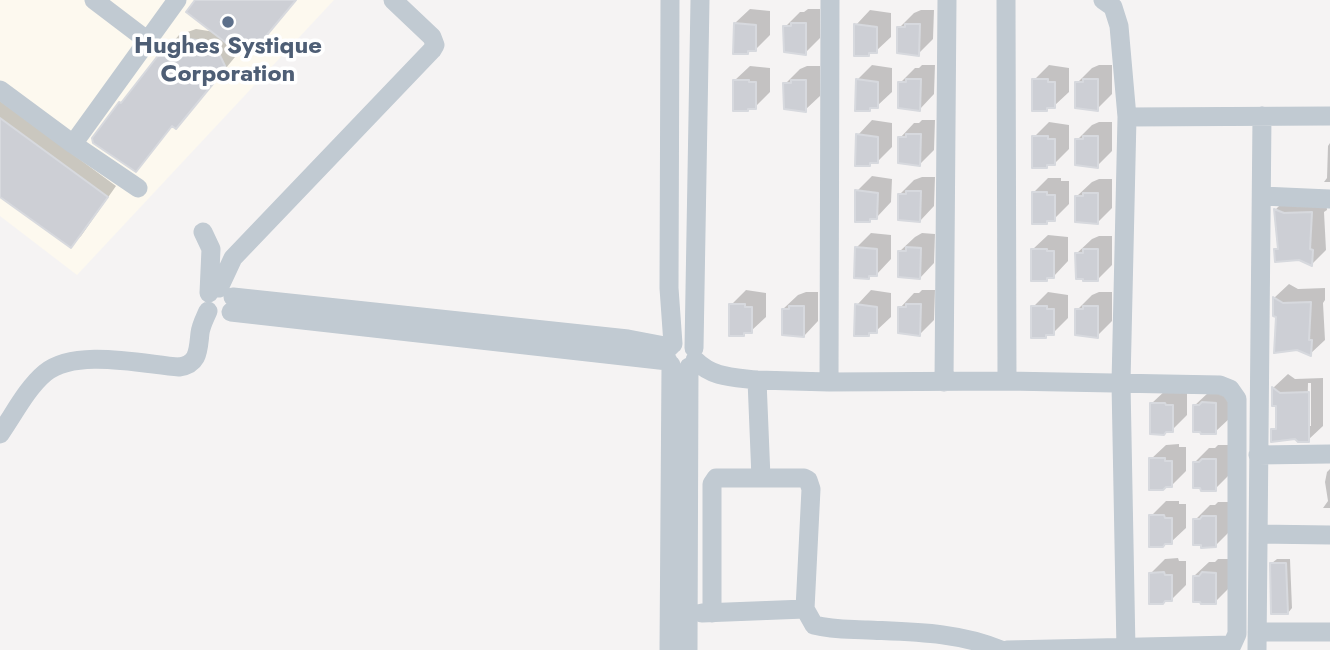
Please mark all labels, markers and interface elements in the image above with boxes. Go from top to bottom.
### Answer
marker: Hughes Systique Corporation [220,14,236,30]
place label: Hughes Systique Corporation [134,33,322,89]

